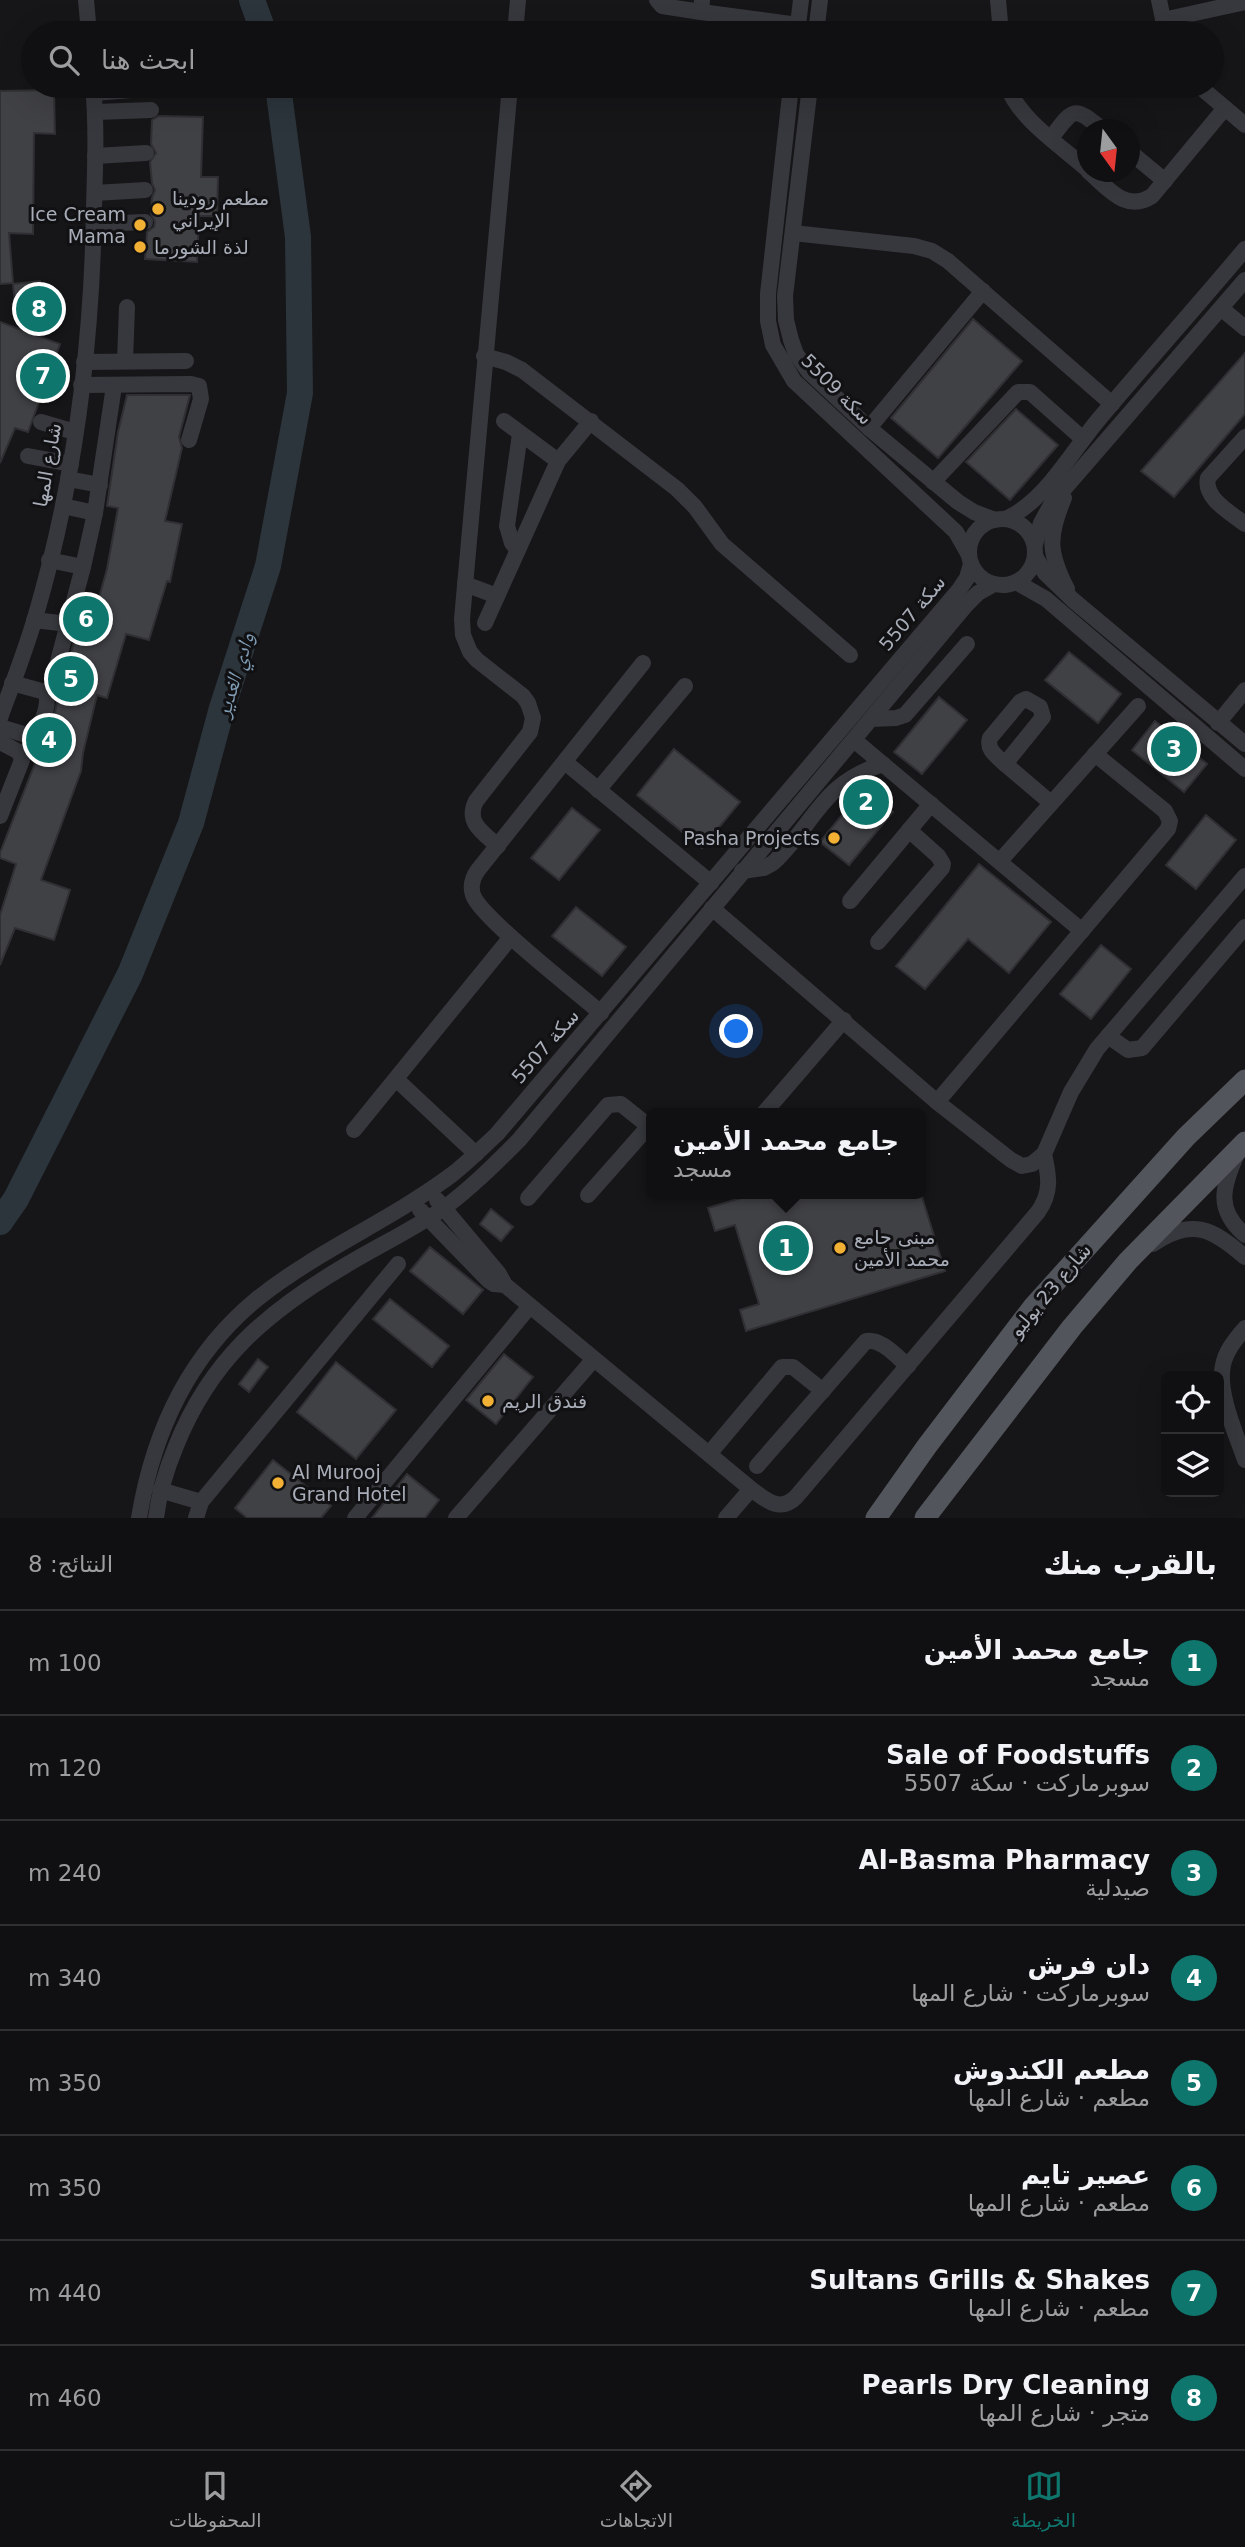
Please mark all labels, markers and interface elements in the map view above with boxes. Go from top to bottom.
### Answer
search box [21,21,1224,98]
icon: search [45,41,83,79]
text: ابحث هنا [101,45,196,75]
north arrow [1077,119,1140,182]
place label: مطعم رودينا الإيراني [172,187,269,232]
marker: مطعم رودينا الإيراني [150,201,166,217]
place label: Ice Cream Mama [30,203,126,247]
marker: Ice Cream Mama [132,217,148,233]
place label: لذة الشورما [154,236,249,259]
marker: لذة الشورما [132,239,148,255]
pin: 8 [16,283,62,335]
street label: سكة 5509 [797,349,877,429]
pin: 7 [20,350,66,402]
street label: شارع المها [29,421,66,509]
street label: سكة 5507 [874,571,950,655]
pin: 6 [63,593,109,645]
water label: وادي الغدير [210,630,263,723]
pin: 5 [48,653,94,705]
pin: 4 [26,714,72,766]
pin: 3 [1151,723,1197,775]
pin: 2 [843,776,889,828]
place label: Pasha Projects [683,827,820,849]
marker: Pasha Projects [826,830,842,846]
street label: سكة 5507 [507,1004,583,1088]
your location [719,1014,753,1048]
popup [646,1108,926,1199]
text: جامع محمد الأمين [673,1126,899,1156]
text: مسجد [673,1156,733,1182]
pin: 1 [763,1222,809,1274]
place label: مبنى جامع محمد الأمين [854,1226,950,1271]
street label: شارع 23 يوليو [1004,1239,1096,1343]
marker: مبنى جامع محمد الأمين [832,1240,848,1256]
map controls [1161,1371,1224,1497]
button: locate [1161,1371,1224,1434]
place label: فندق الريم [502,1390,587,1413]
marker: فندق الريم [480,1393,496,1409]
button: layers [1161,1434,1224,1497]
place label: Al Murooj Grand Hotel [292,1461,407,1505]
marker: Al Murooj Grand Hotel [270,1475,286,1491]
text: بالقرب منك [1044,1546,1217,1581]
text: النتائج: 8 [28,1551,113,1577]
text: جامع محمد الأمين [924,1635,1150,1665]
text: 100 m [28,1650,102,1676]
text: 1 [1186,1650,1202,1676]
text: مسجد [1090,1665,1150,1691]
text: Sale of Foodstuffs [886,1740,1150,1770]
text: 120 m [28,1755,102,1781]
text: 2 [1186,1755,1202,1781]
text: سوبرماركت · سكة 5507 [904,1770,1150,1796]
text: Al-Basma Pharmacy [859,1845,1150,1875]
text: 240 m [28,1860,102,1886]
text: 3 [1186,1860,1202,1886]
text: صيدلية [1085,1875,1150,1901]
text: دان فرش [1027,1950,1150,1980]
text: 340 m [28,1965,102,1991]
text: 4 [1186,1965,1202,1991]
text: سوبرماركت · شارع المها [911,1980,1150,2006]
text: مطعم الكندوش [953,2055,1150,2085]
text: 350 m [28,2070,102,2096]
text: 5 [1186,2070,1202,2096]
text: مطعم · شارع المها [968,2085,1150,2111]
text: عصير تايم [1021,2160,1150,2190]
text: 350 m [28,2175,102,2201]
text: 6 [1186,2175,1202,2201]
text: مطعم · شارع المها [968,2190,1150,2216]
text: Sultans Grills & Shakes [809,2265,1150,2295]
text: 440 m [28,2280,102,2306]
text: 7 [1186,2280,1202,2306]
text: مطعم · شارع المها [968,2295,1150,2321]
text: Pearls Dry Cleaning [861,2370,1150,2400]
text: 460 m [28,2385,102,2411]
text: 8 [1186,2385,1202,2411]
text: متجر · شارع المها [979,2400,1150,2426]
tab: المحفوظات [169,2467,262,2531]
tab: الاتجاهات [600,2467,673,2531]
tab: الخريطة [1011,2467,1076,2531]

